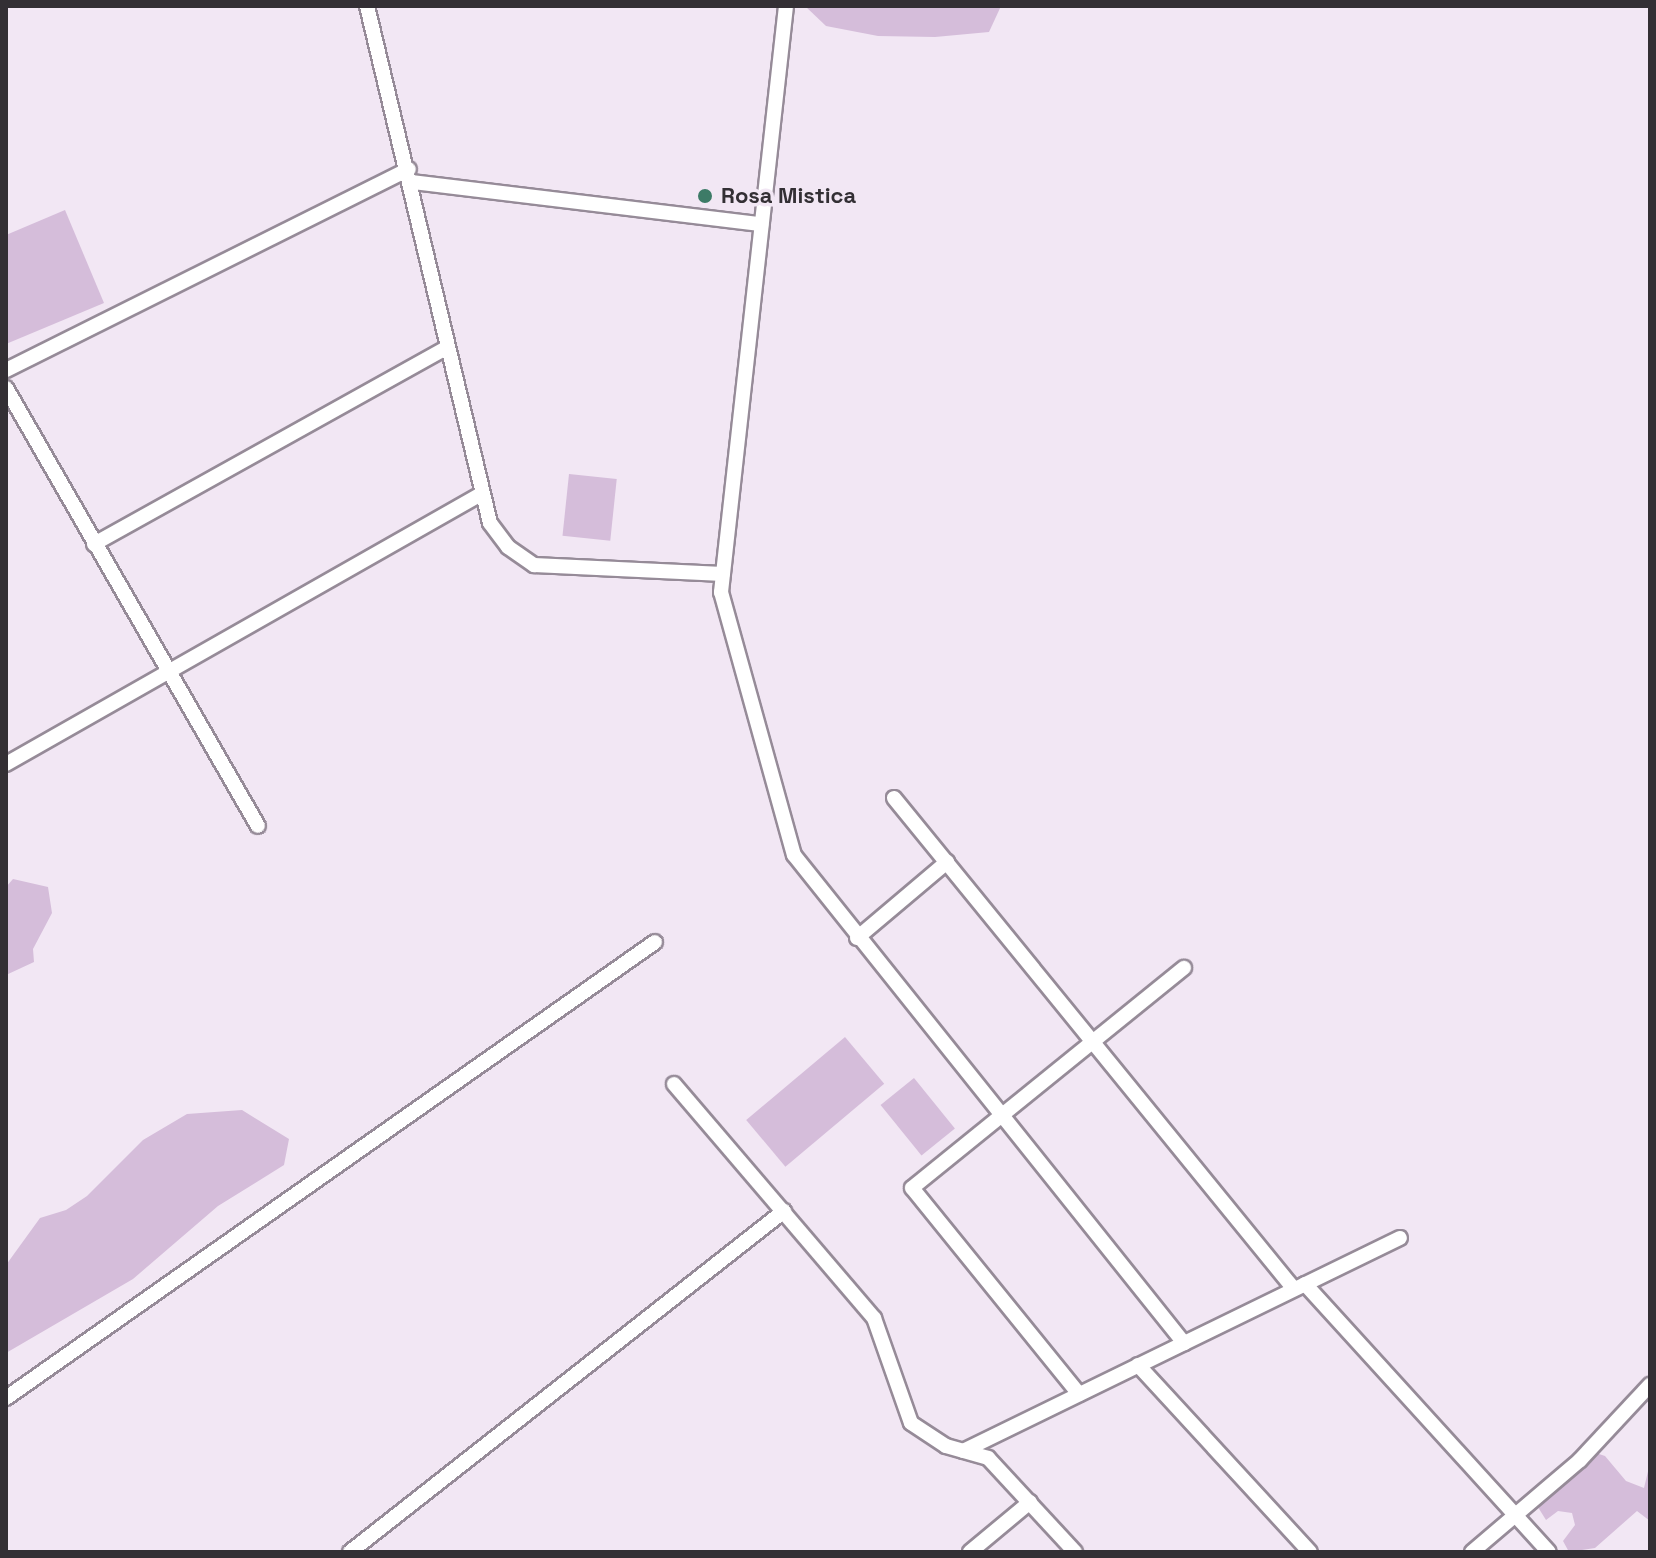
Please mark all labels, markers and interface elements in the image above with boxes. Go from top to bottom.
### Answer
place label: Rosa Mistica [721,183,856,209]
marker: Rosa Mistica [696,187,714,205]

